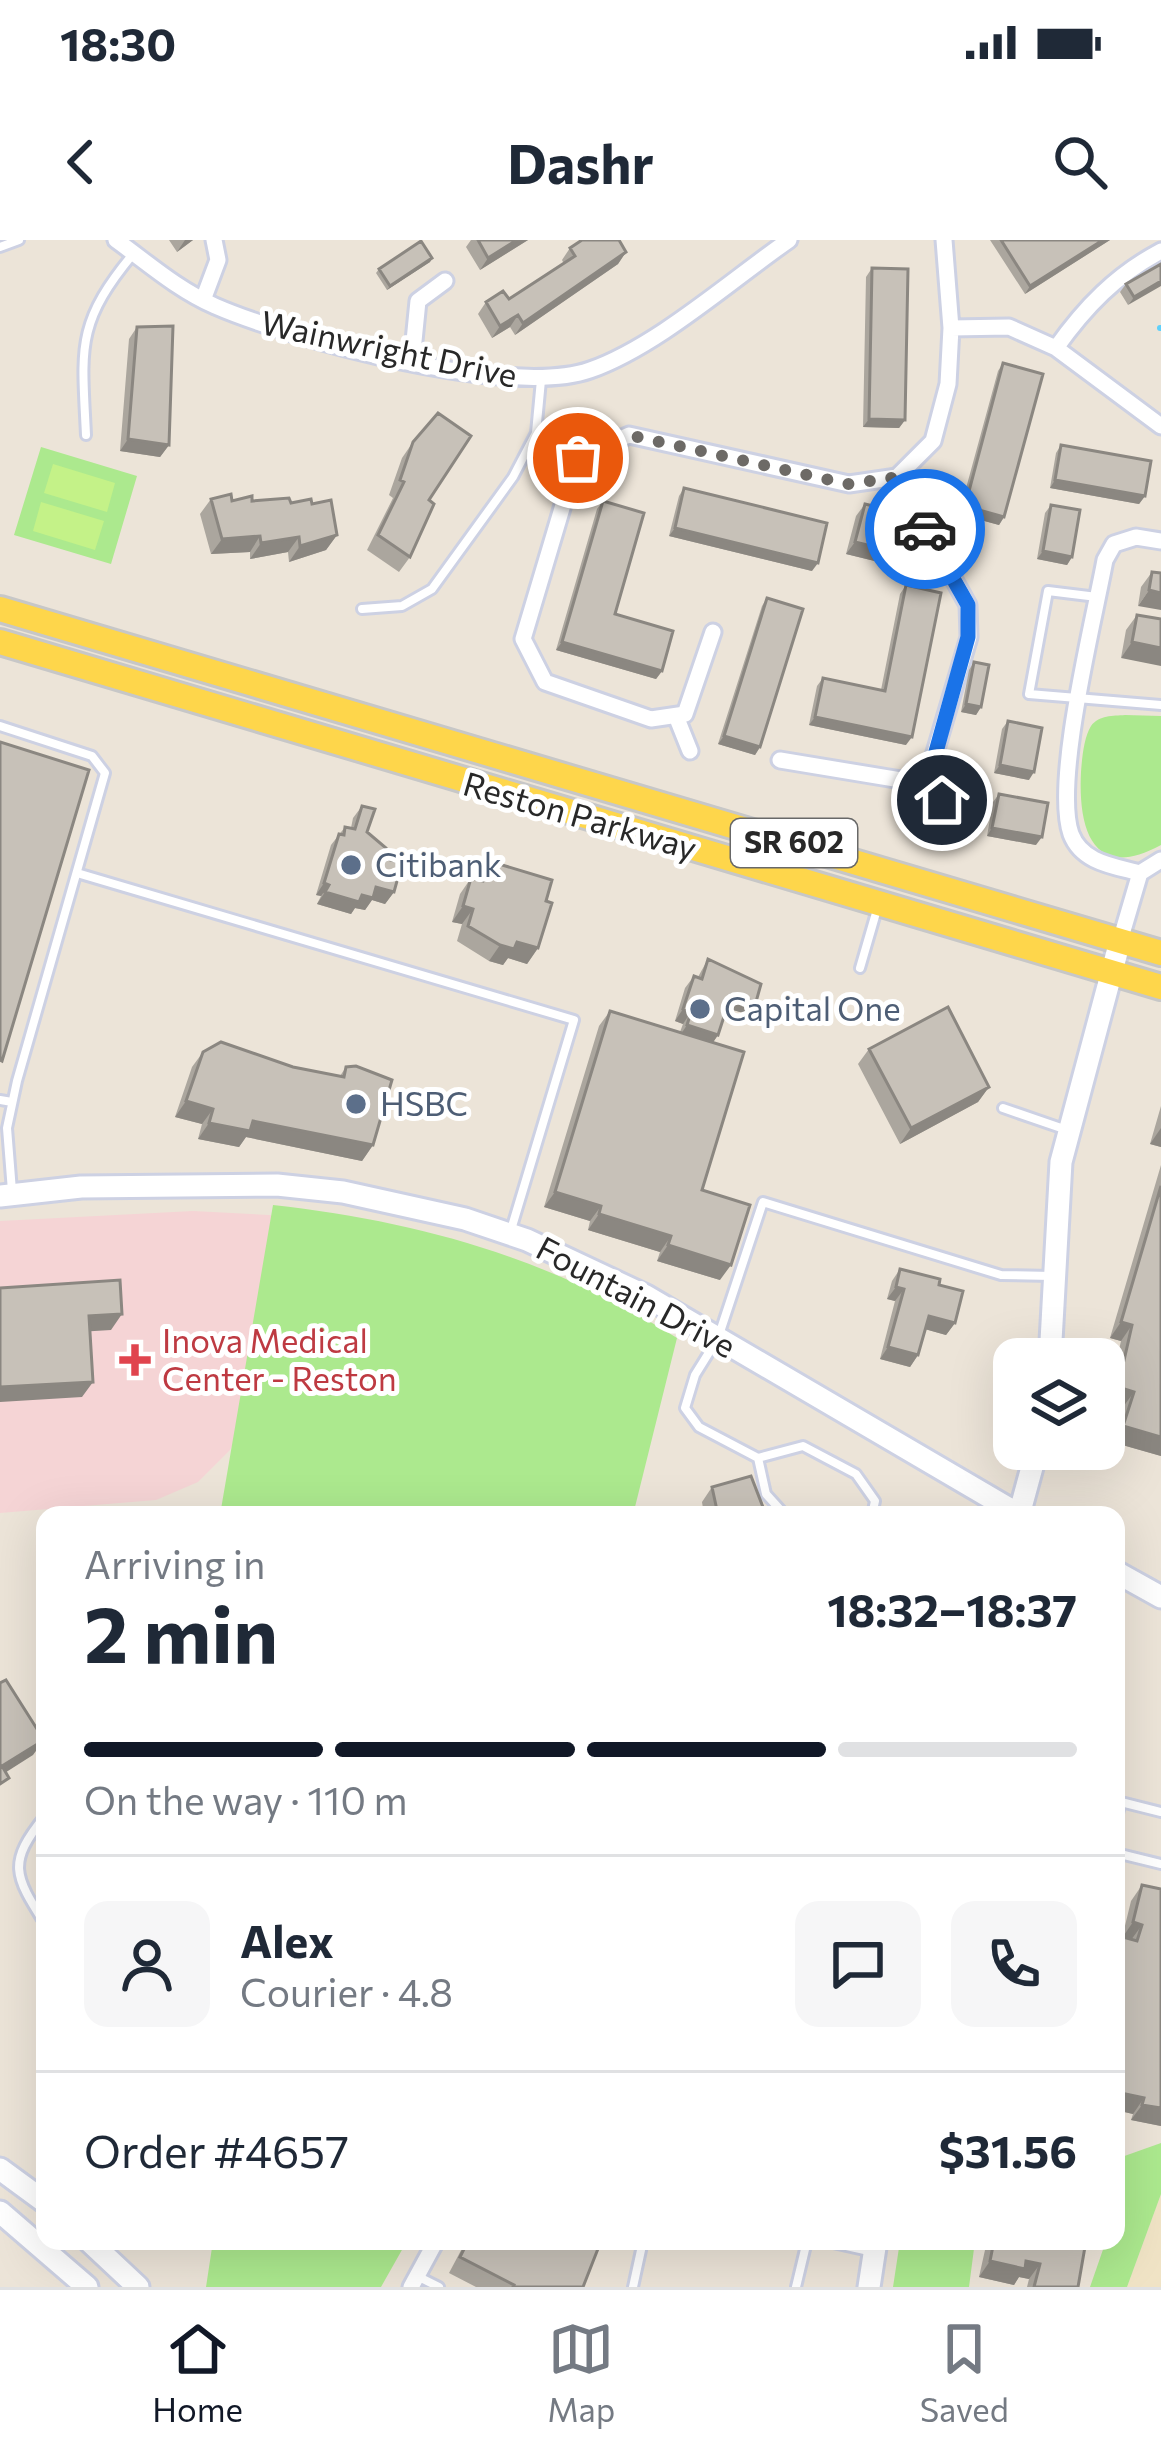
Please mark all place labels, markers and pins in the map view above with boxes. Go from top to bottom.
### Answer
pin [527,407,629,509]
pin [891,749,993,851]
place label: Citibank [375,843,502,884]
marker: Citibank [338,852,364,878]
place label: Capital One [724,987,901,1028]
marker: Capital One [687,996,713,1022]
place label: HSBC [380,1082,468,1123]
marker: HSBC [343,1091,369,1117]
place label: Inova Medical Center - Reston [162,1319,397,1398]
marker: Inova Medical Center - Reston [119,1344,151,1376]

